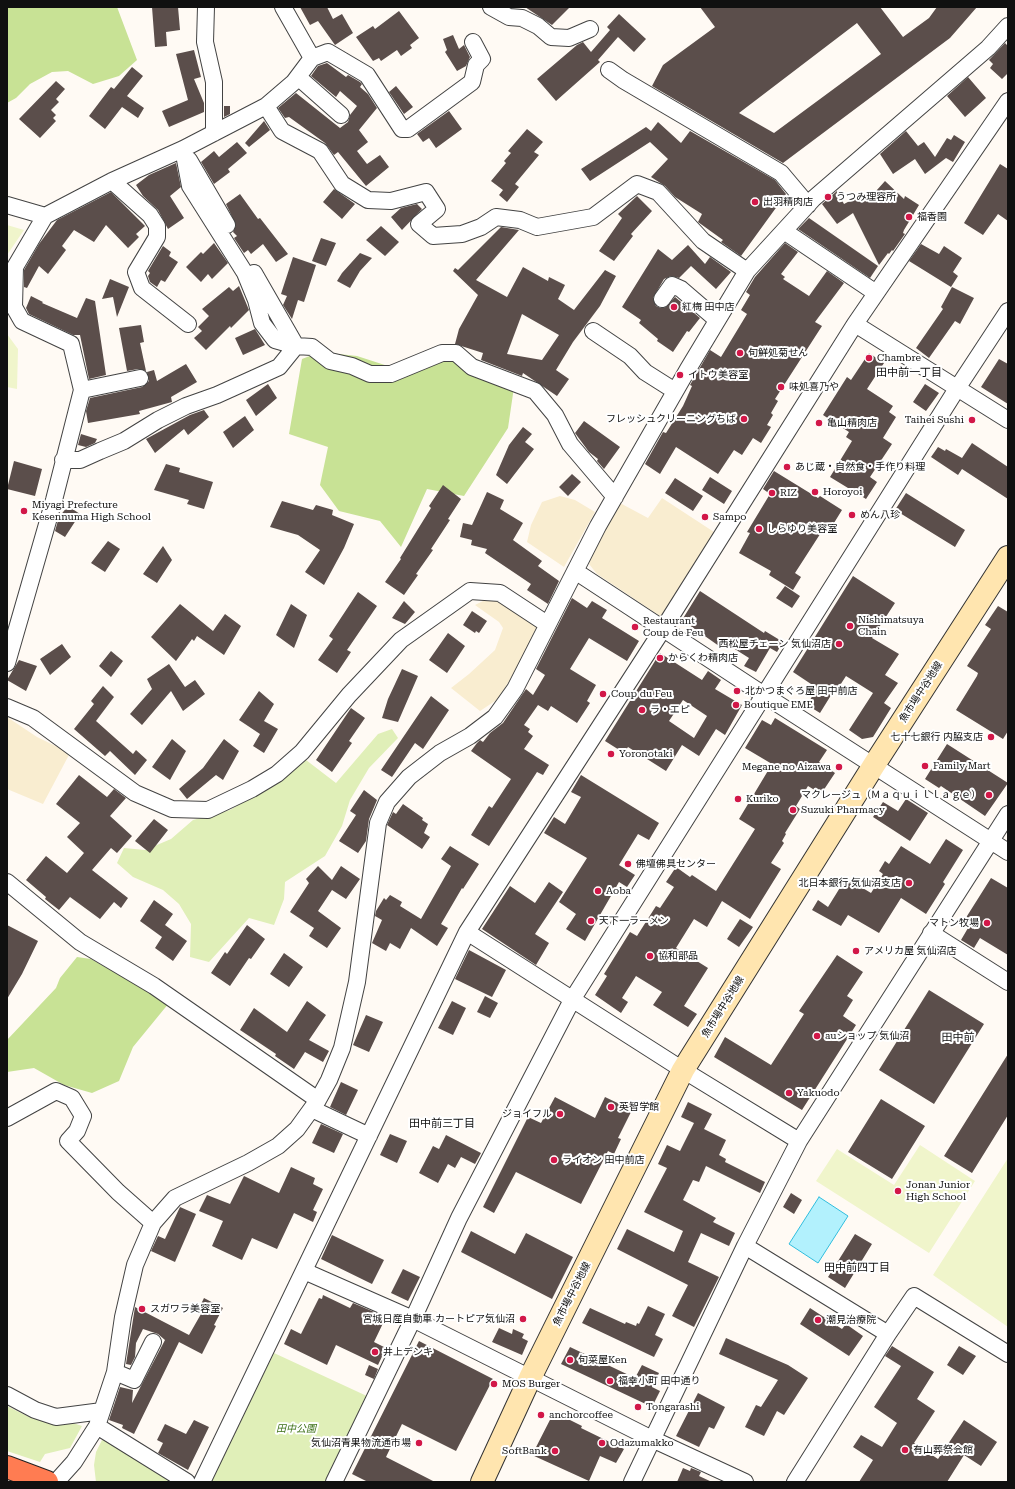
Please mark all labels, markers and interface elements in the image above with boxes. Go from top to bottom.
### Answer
place label: うつみ理容所 [836,191,896,203]
marker: うつみ理容所 [823,192,833,202]
place label: 出羽精肉店 [763,196,813,208]
marker: 出羽精肉店 [750,197,760,207]
place label: 福香園 [917,211,947,223]
marker: 福香園 [904,212,914,222]
place label: 紅梅 田中店 [682,301,735,313]
marker: 紅梅 田中店 [669,302,679,312]
place label: 旬鮮処菊せん [748,347,808,359]
marker: 旬鮮処菊せん [735,348,745,358]
place label: Chambre [877,352,921,364]
marker: Chambre [864,353,874,363]
district label: 田中前一丁目 [876,366,942,380]
place label: イトウ美容室 [688,369,748,381]
marker: イトウ美容室 [675,370,685,380]
place label: 味処喜乃や [789,381,839,393]
marker: 味処喜乃や [776,382,786,392]
place label: フレッシュクリーニングちば [606,413,736,425]
marker: フレッシュクリーニングちば [739,414,749,424]
place label: Taihei Sushi [905,414,964,426]
marker: Taihei Sushi [967,415,977,425]
place label: 亀山精肉店 [827,417,877,429]
marker: 亀山精肉店 [814,418,824,428]
place label: あじ蔵・自然食・手作り料理 [795,461,925,473]
marker: あじ蔵・自然食・手作り料理 [782,462,792,472]
place label: Horoyoi [823,486,862,498]
place label: RIZ [780,487,797,499]
marker: Horoyoi [810,487,820,497]
marker: RIZ [767,488,777,498]
place label: Miyagi Prefecture Kesennuma High School [32,499,151,522]
marker: Miyagi Prefecture Kesennuma High School [19,506,29,516]
place label: めん八珍 [860,509,900,521]
marker: めん八珍 [847,510,857,520]
place label: Sampo [713,511,746,523]
marker: Sampo [700,512,710,522]
place label: しらゆり美容室 [767,523,837,535]
marker: しらゆり美容室 [754,524,764,534]
place label: Nishimatsuya Chain [858,614,924,638]
place label: Restaurant Coup de Feu [643,615,703,638]
marker: Nishimatsuya Chain [845,621,855,631]
marker: Restaurant Coup de Feu [630,622,640,632]
place label: 西松屋チェーン 気仙沼店 [718,638,831,650]
marker: 西松屋チェーン 気仙沼店 [834,639,844,649]
place label: からくわ精肉店 [668,652,738,664]
marker: からくわ精肉店 [655,653,665,663]
street label: 魚市場中谷地線 [897,659,945,725]
place label: 北かつまぐろ屋 田中前店 [745,685,858,697]
marker: 北かつまぐろ屋 田中前店 [732,686,742,696]
place label: Coup du Feu [611,688,672,700]
marker: Coup du Feu [598,689,608,699]
place label: Boutique EME [744,699,813,711]
marker: Boutique EME [731,700,741,710]
place label: ラ・エピ [650,704,690,716]
marker: ラ・エピ [637,705,647,715]
place label: 七十七銀行 内脇支店 [890,731,983,743]
marker: 七十七銀行 内脇支店 [986,732,996,742]
place label: Yoronotaki [619,748,673,760]
marker: Yoronotaki [606,749,616,759]
place label: Family Mart [933,760,991,772]
place label: Megane no Aizawa [742,761,831,773]
marker: Family Mart [920,761,930,771]
marker: Megane no Aizawa [834,762,844,772]
place label: マクレージュ（Ｍａｑｕｉｌｌａｇｅ） [801,789,981,801]
marker: マクレージュ（Ｍａｑｕｉｌｌａｇｅ） [984,790,994,800]
place label: Kuriko [746,793,779,805]
marker: Kuriko [733,794,743,804]
place label: Suzuki Pharmacy [801,804,885,816]
marker: Suzuki Pharmacy [788,805,798,815]
place label: 佛壇佛具センター [636,858,716,870]
marker: 佛壇佛具センター [623,859,633,869]
place label: 北日本銀行 気仙沼支店 [798,877,901,889]
marker: 北日本銀行 気仙沼支店 [904,878,914,888]
place label: Aoba [606,885,631,897]
marker: Aoba [593,886,603,896]
place label: 天下一ラーメン [599,915,669,927]
marker: 天下一ラーメン [586,916,596,926]
place label: マトン牧場 [929,917,979,929]
marker: マトン牧場 [982,918,992,928]
place label: アメリカ屋 気仙沼店 [864,945,957,957]
marker: アメリカ屋 気仙沼店 [851,946,861,956]
place label: 協和部品 [658,950,698,962]
marker: 協和部品 [645,951,655,961]
street label: 魚市場中谷地線 [699,974,747,1040]
place label: auショップ 気仙沼 [825,1030,909,1042]
marker: auショップ 気仙沼 [812,1031,822,1041]
district label: 田中前 [942,1031,974,1045]
place label: Yakuodo [797,1087,840,1099]
marker: Yakuodo [784,1088,794,1098]
place label: 英智学館 [619,1101,659,1113]
marker: 英智学館 [606,1102,616,1112]
place label: ジョイフル [502,1108,552,1120]
marker: ジョイフル [555,1109,565,1119]
district label: 田中前三丁目 [409,1117,475,1131]
place label: ライオン 田中前店 [562,1154,645,1166]
marker: ライオン 田中前店 [549,1155,559,1165]
place label: Jonan Junior High School [906,1179,970,1202]
marker: Jonan Junior High School [893,1186,903,1196]
street label: 魚市場中谷地線 [551,1260,593,1328]
district label: 田中前四丁目 [824,1261,890,1275]
place label: スガワラ美容室 [150,1303,220,1315]
marker: スガワラ美容室 [137,1304,147,1314]
place label: 宮城日産自動車 カートピア気仙沼 [362,1313,515,1325]
marker: 宮城日産自動車 カートピア気仙沼 [518,1314,528,1324]
place label: 潮見治療院 [826,1314,876,1326]
marker: 潮見治療院 [813,1315,823,1325]
place label: 井上デンキ [383,1346,433,1358]
marker: 井上デンキ [370,1347,380,1357]
place label: 旬菜屋Ken [578,1354,627,1366]
marker: 旬菜屋Ken [565,1355,575,1365]
place label: 福幸小町 田中通り [618,1375,701,1387]
marker: 福幸小町 田中通り [605,1376,615,1386]
place label: MOS Burger [502,1378,560,1390]
marker: MOS Burger [489,1379,499,1389]
place label: Tongarashi [646,1401,699,1413]
marker: Tongarashi [633,1402,643,1412]
place label: anchorcoffee [549,1409,613,1421]
marker: anchorcoffee [536,1410,546,1420]
park label: 田中公園 [276,1423,316,1435]
place label: 気仙沼青果物流通市場 [311,1437,411,1449]
place label: Odazumakko [610,1437,674,1449]
marker: 気仙沼青果物流通市場 [414,1438,424,1448]
marker: Odazumakko [597,1438,607,1448]
place label: 有山葬祭会館 [913,1444,973,1456]
place label: SoftBank [502,1445,547,1457]
marker: 有山葬祭会館 [900,1445,910,1455]
marker: SoftBank [550,1446,560,1456]

